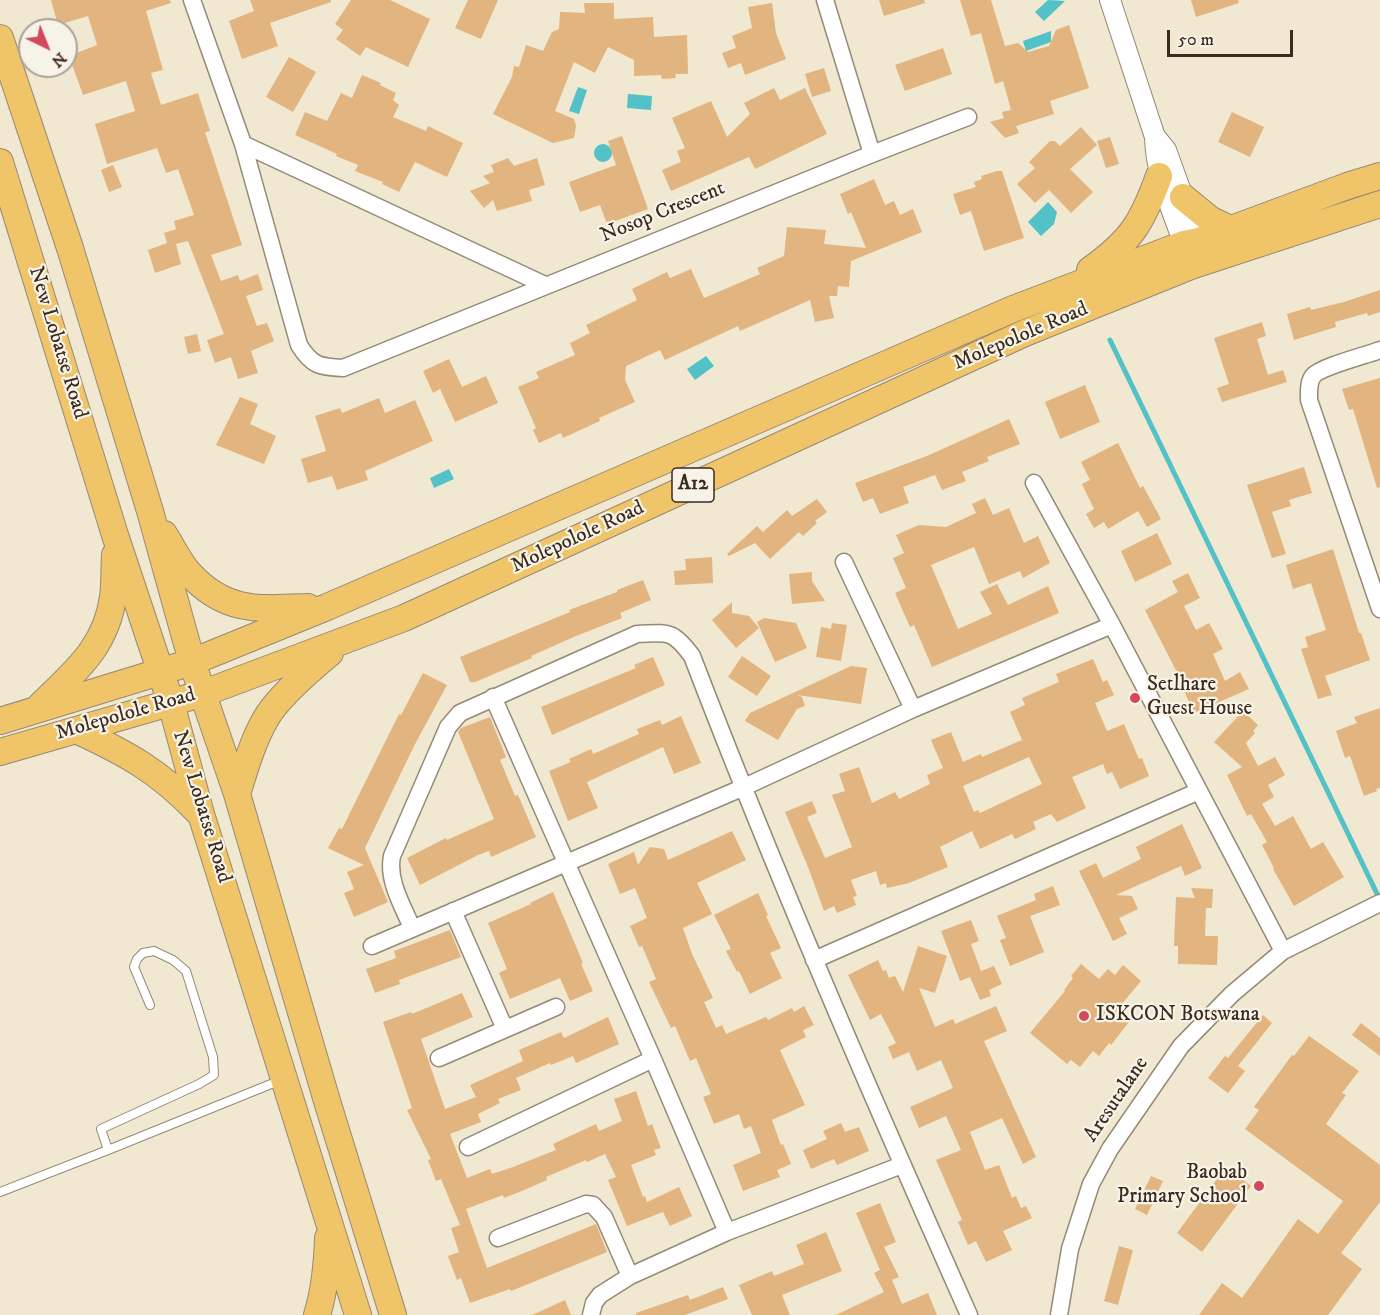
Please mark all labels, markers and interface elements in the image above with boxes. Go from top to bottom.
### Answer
north arrow [18,18,78,78]
scale bar [1170,18,1296,56]
text: 50 m [1178,29,1214,51]
text: N [47,48,71,71]
street label: Nosop Crescent [597,177,729,249]
street label: New Lobatse Road [22,264,92,422]
street label: Molepolole Road [950,297,1092,377]
road number: A12 [672,468,714,502]
street label: Molepolole Road [507,496,649,580]
place label: Setlhare Guest House [1147,673,1252,723]
street label: Molepolole Road [53,683,199,747]
marker: Setlhare Guest House [1128,691,1142,705]
street label: New Lobatse Road [166,728,236,886]
place label: ISKCON Botswana [1096,1003,1260,1029]
marker: ISKCON Botswana [1077,1009,1091,1023]
street label: Aresutalane [1079,1053,1155,1147]
place label: Baobab Primary School [1117,1161,1247,1211]
marker: Baobab Primary School [1252,1179,1266,1193]

